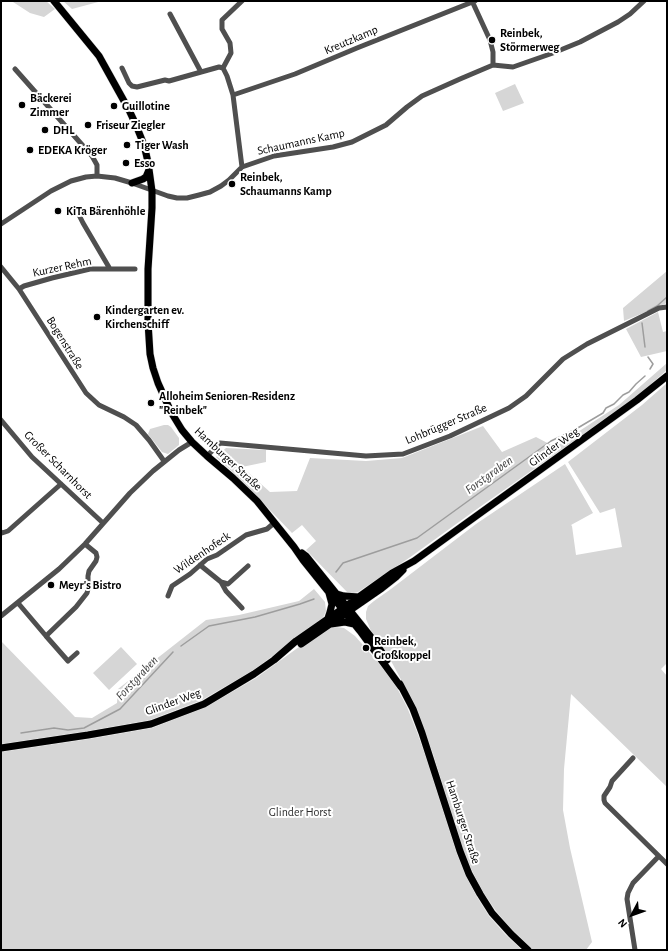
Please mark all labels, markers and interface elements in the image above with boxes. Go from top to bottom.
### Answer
street label: Kreutzkamp [322,22,380,58]
place label: Reinbek, Störmerweg [500,26,559,54]
marker: Reinbek, Störmerweg [487,35,497,45]
place label: Bäckerei Zimmer [30,91,72,119]
place label: Guillotine [122,99,170,113]
marker: Bäckerei Zimmer [17,100,27,110]
marker: Guillotine [109,101,119,111]
place label: Friseur Ziegler [96,118,165,132]
marker: Friseur Ziegler [83,120,93,130]
place label: DHL [53,123,74,137]
marker: DHL [40,125,50,135]
street label: Schaumanns Kamp [256,126,346,158]
place label: Tiger Wash [135,138,189,152]
marker: Tiger Wash [122,140,132,150]
place label: EDEKA Kröger [38,143,107,157]
marker: EDEKA Kröger [25,145,35,155]
place label: Esso [134,156,155,170]
marker: Esso [121,158,131,168]
place label: Reinbek, Schaumanns Kamp [240,170,332,198]
marker: Reinbek, Schaumanns Kamp [227,179,237,189]
place label: KiTa Bärenhöhle [66,204,145,218]
marker: KiTa Bärenhöhle [53,206,63,216]
street label: Kurzer Rehm [31,254,93,280]
place label: Kindergarten ev. Kirchenschiff [105,303,184,331]
marker: Kindergarten ev. Kirchenschiff [92,312,102,322]
street label: Bogenstraße [43,314,87,372]
place label: Alloheim Senioren-Residenz "Reinbek" [159,389,295,417]
marker: Alloheim Senioren-Residenz "Reinbek" [146,398,156,408]
street label: Lohbrügger Straße [403,400,489,448]
street label: Hamburger Straße [191,424,265,494]
street label: Glinder Weg [526,424,582,470]
street label: Großer Scharnhorst [21,428,95,502]
water label: Forstgraben [462,452,516,498]
street label: Wildenhofeck [171,529,233,577]
place label: Meyr's Bistro [59,578,121,592]
marker: Meyr's Bistro [46,580,56,590]
place label: Reinbek, Großkoppel [374,634,431,662]
marker: Reinbek, Großkoppel [361,643,371,653]
water label: Forstgraben [112,652,162,704]
street label: Glinder Weg [143,685,203,719]
street label: Hamburger Straße [443,778,483,866]
park label: Glinder Horst [269,805,331,819]
north arrow [612,895,652,935]
text: N [616,917,629,930]

